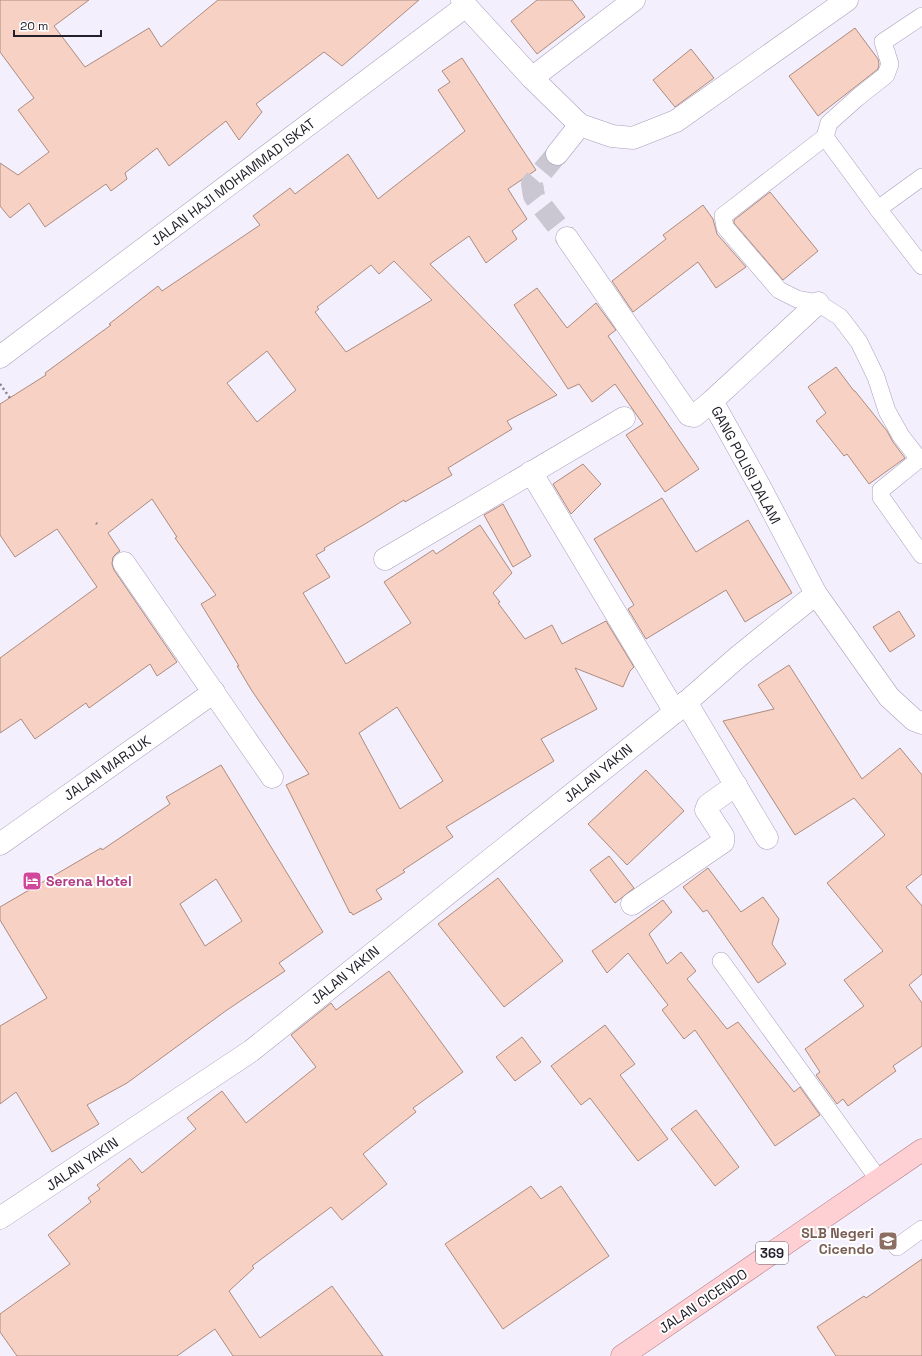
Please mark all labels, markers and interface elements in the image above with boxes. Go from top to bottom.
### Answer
scale bar [14,12,101,38]
text: 20 m [20,18,48,34]
street label: JALAN HAJI MOHAMMAD ISKAT [147,114,319,250]
street label: GANG POLISI DALAM [707,403,785,527]
street label: JALAN MARJUK [60,731,154,805]
street label: JALAN YAKIN [560,740,636,806]
hotel icon: Serena Hotel [21,870,43,892]
place label: Serena Hotel [46,872,132,890]
street label: JALAN YAKIN [307,942,383,1008]
street label: JALAN YAKIN [42,1133,122,1195]
place label: SLB Negeri Cicendo [801,1224,874,1258]
school or university icon: SLB Negeri Cicendo [877,1230,899,1252]
road number: 369 [756,1242,788,1264]
street label: JALAN CICENDO [655,1265,751,1337]

